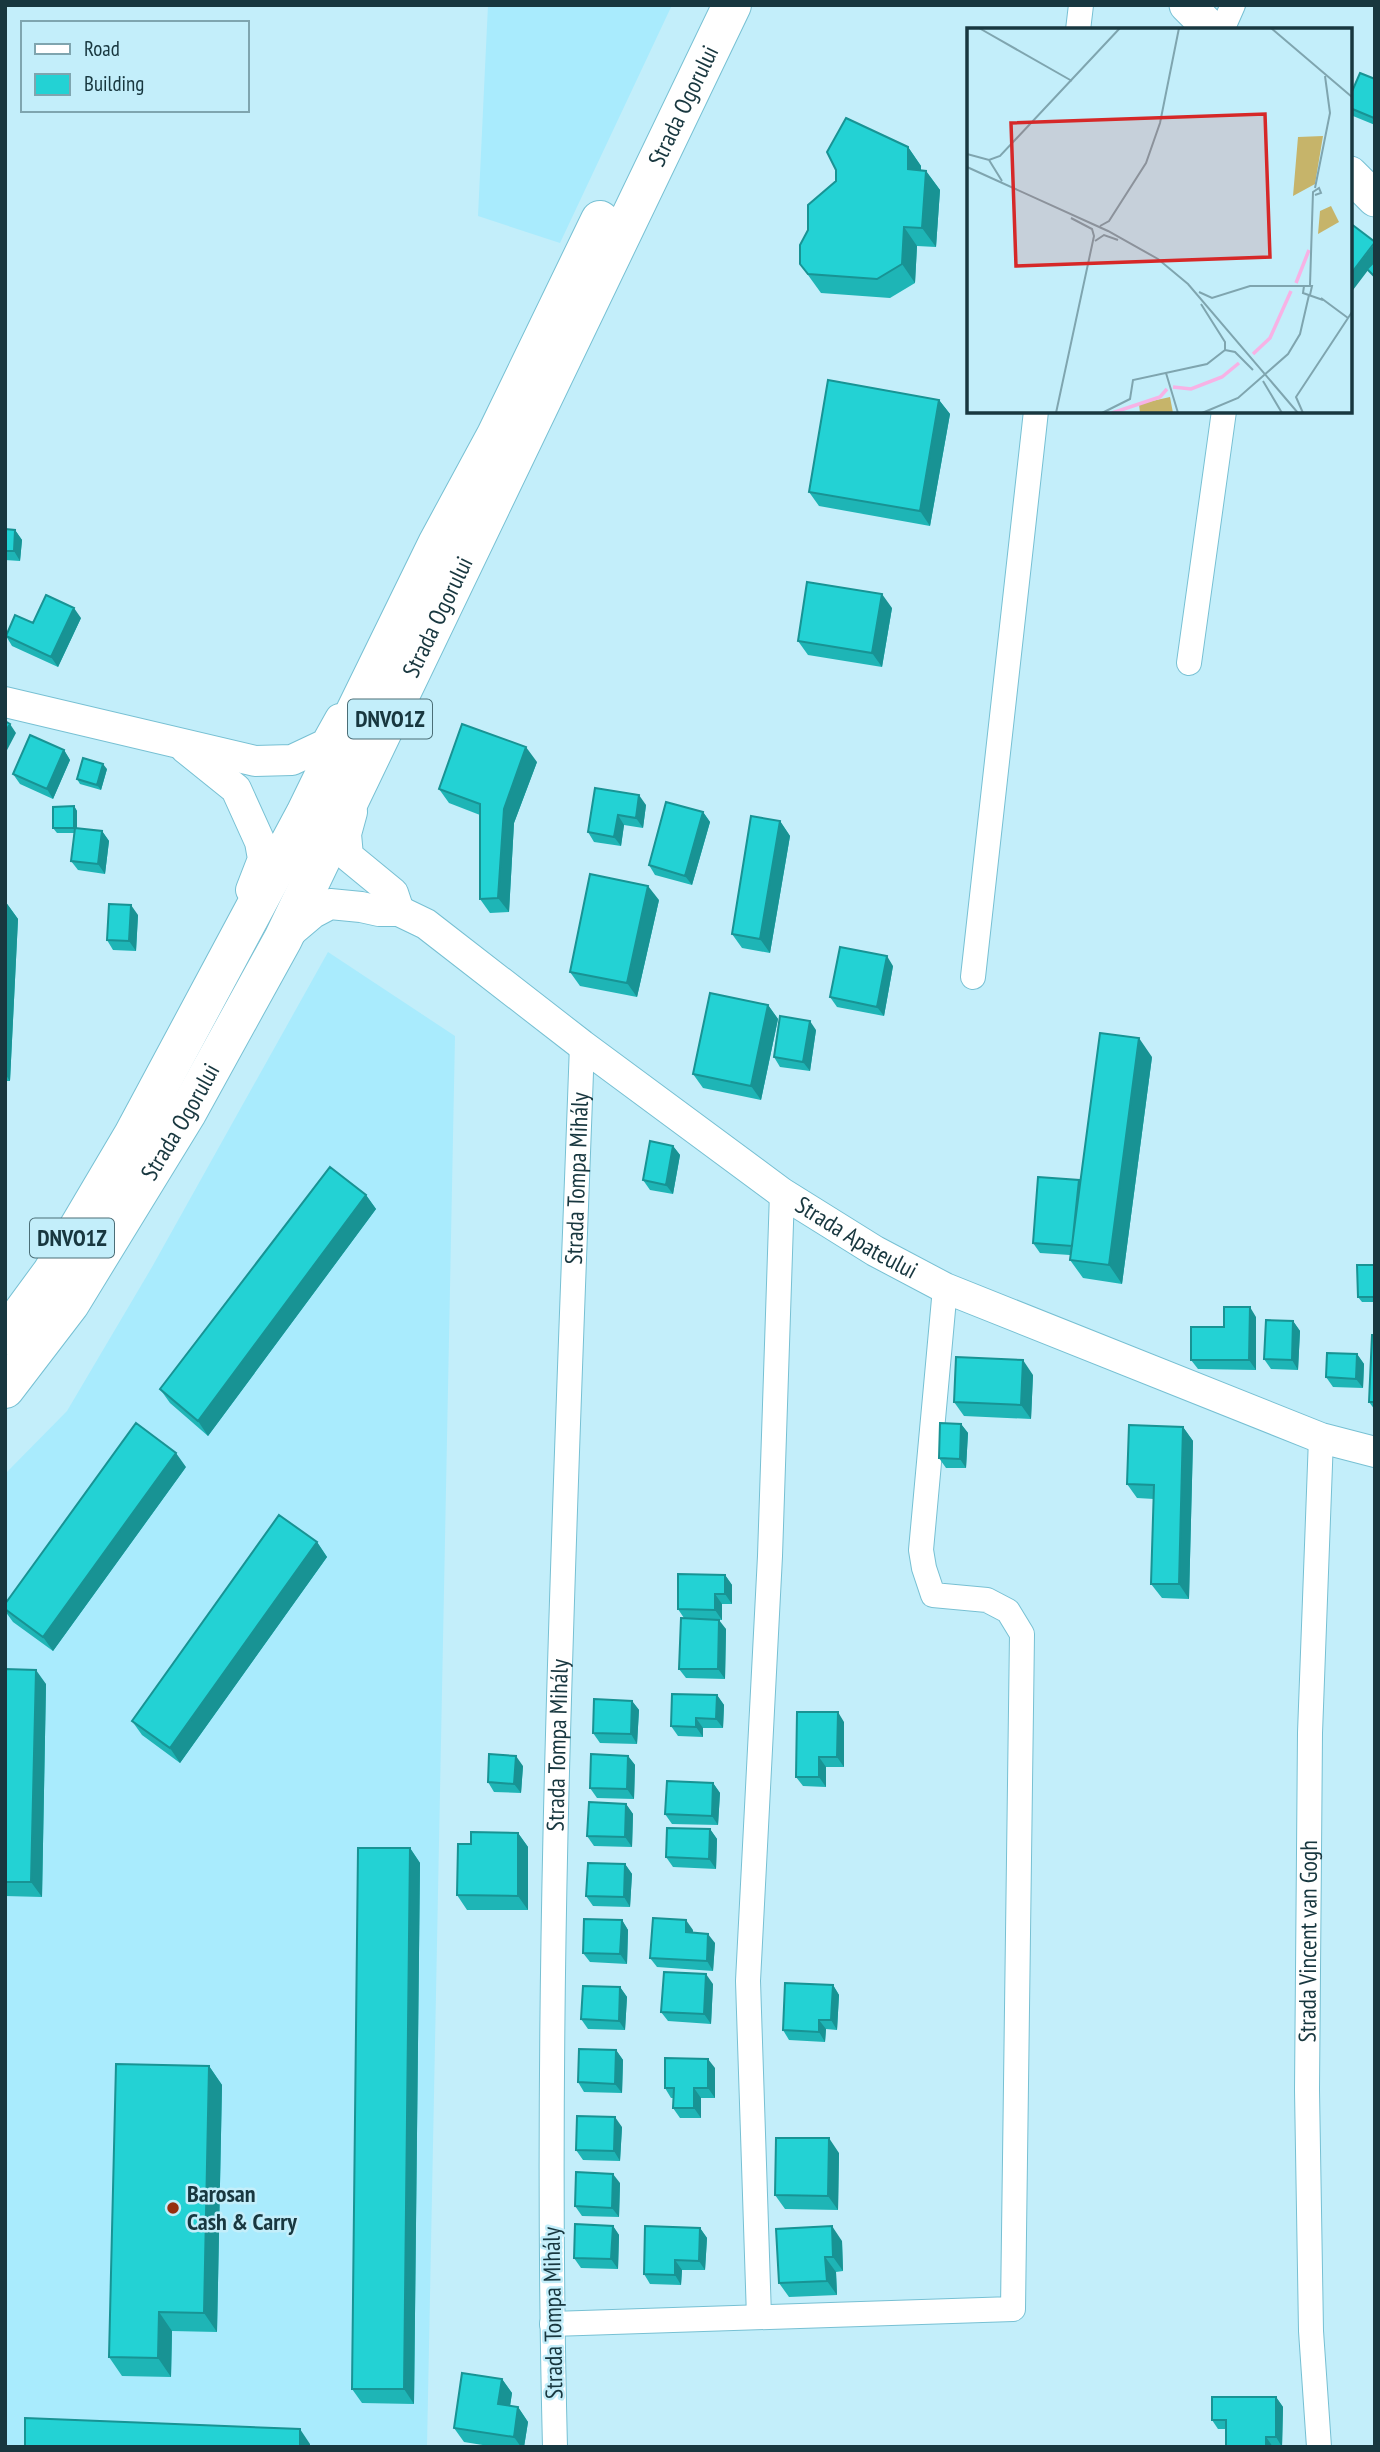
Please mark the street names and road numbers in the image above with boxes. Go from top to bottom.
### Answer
street label: Strada Ogorului [641,40,725,171]
street label: Strada Ogorului [395,551,480,682]
road number: DNVO1Z [348,699,432,738]
street label: Strada Ogorului [134,1058,226,1186]
street label: Strada Tompa Mihály [558,1092,595,1265]
street label: Strada Apateului [790,1189,923,1286]
road number: DNVO1Z [30,1218,114,1258]
street label: Strada Tompa Mihály [540,1658,575,1832]
street label: Strada Vincent van Gogh [1291,1840,1324,2043]
street label: Strada Tompa Mihály [536,2227,569,2399]

